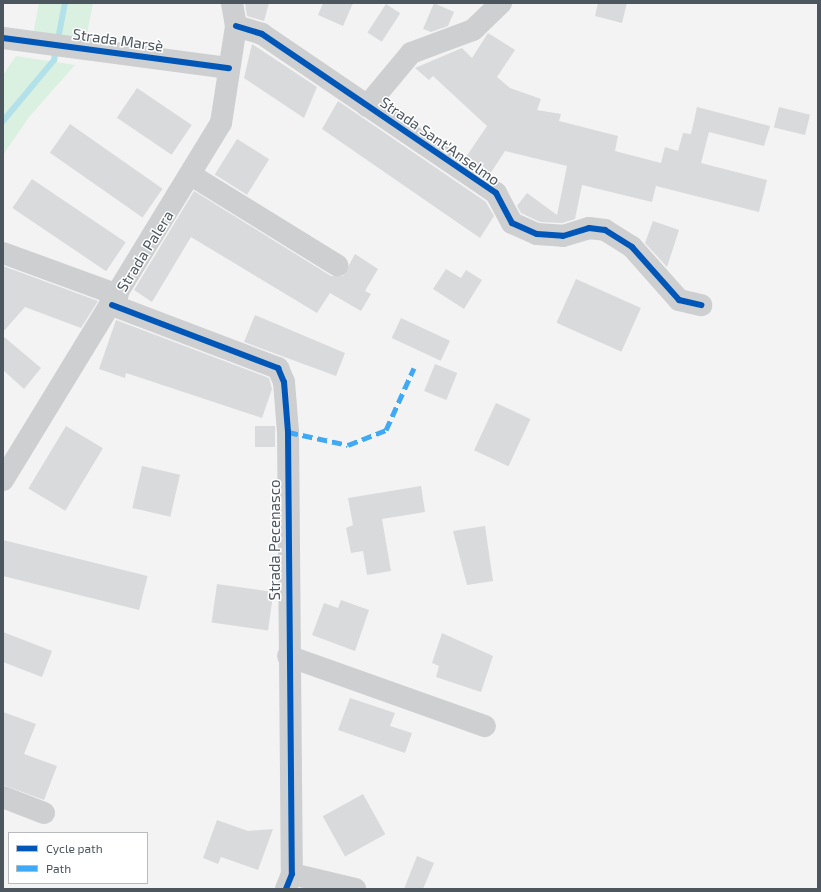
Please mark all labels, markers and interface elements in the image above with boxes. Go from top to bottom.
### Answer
street label: Strada Marsè [71,25,165,55]
street label: Strada Sant'Anselmo [377,93,503,189]
street label: Strada Palera [113,207,177,295]
street label: Strada Pecenasco [266,480,284,600]
legend [8,832,148,884]
text: Cycle path [46,841,103,855]
text: Path [46,861,71,875]

